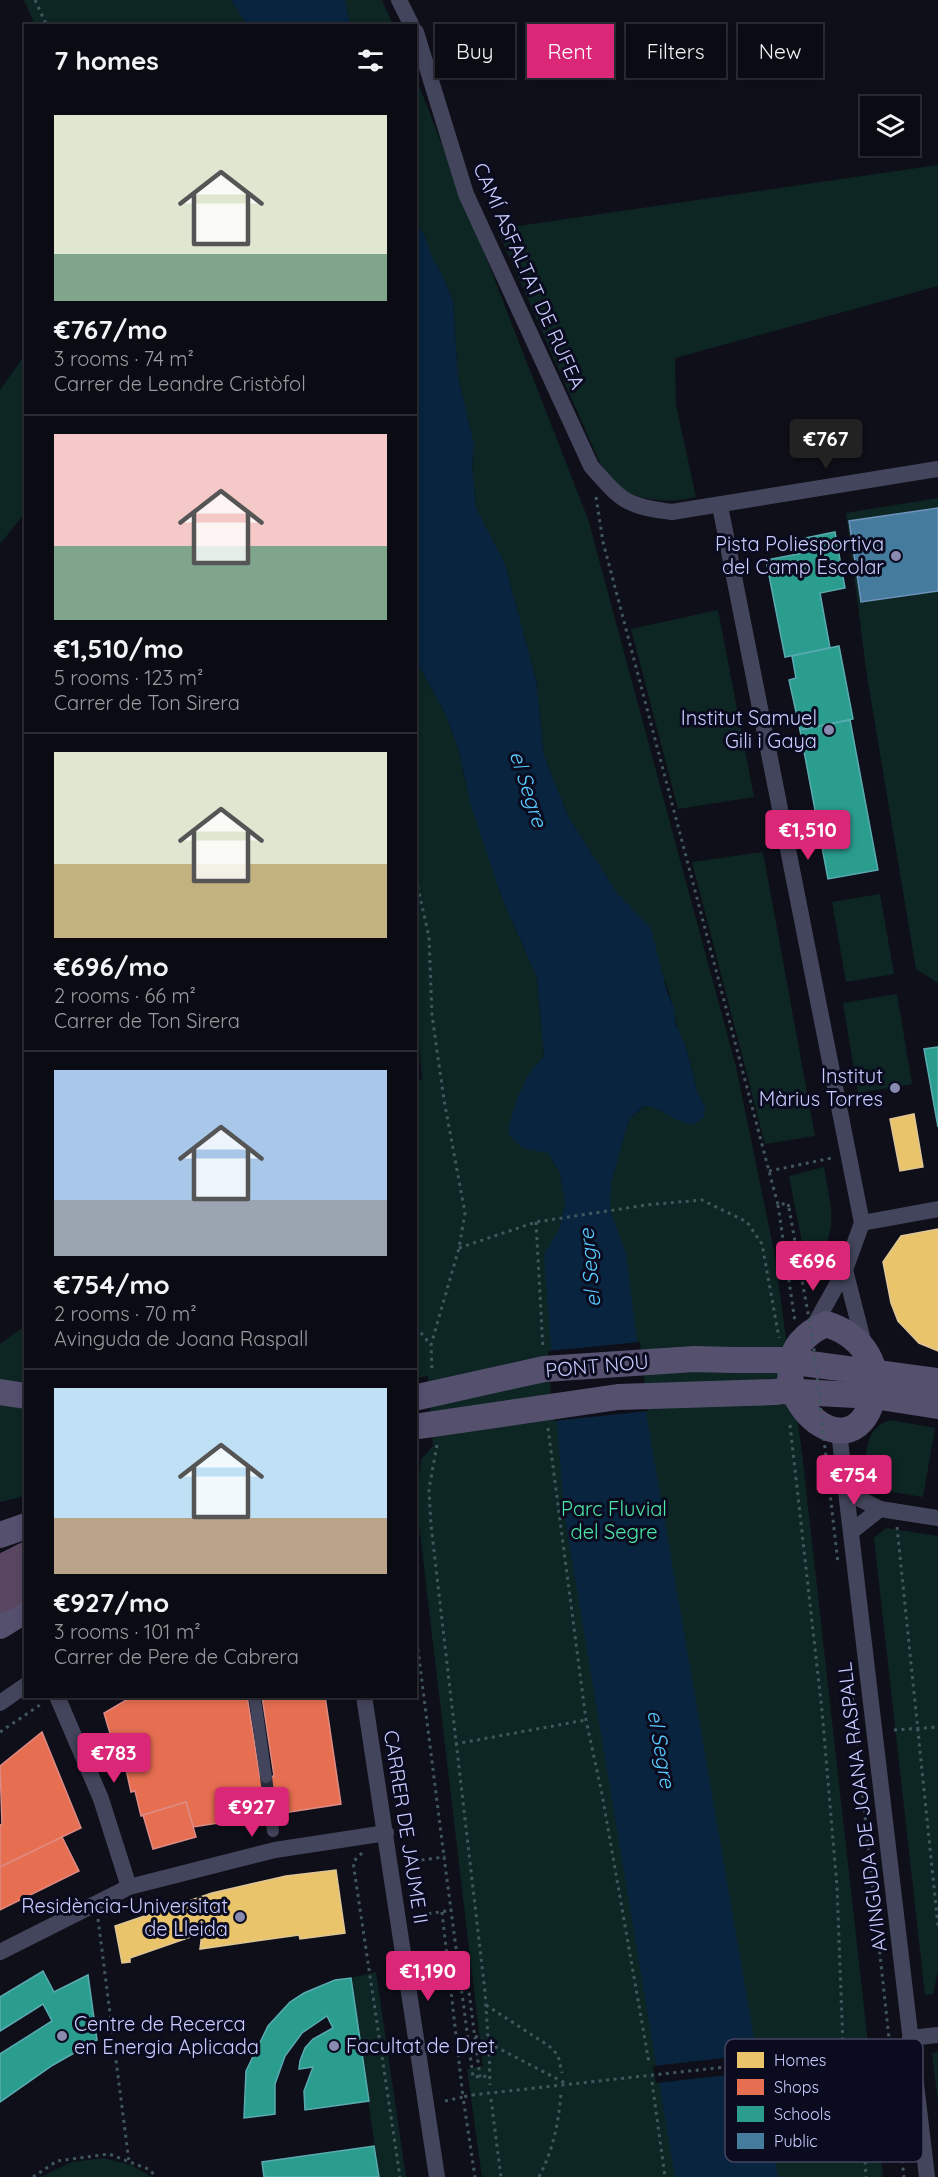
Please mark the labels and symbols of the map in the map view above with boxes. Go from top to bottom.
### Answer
street label: CAMÍ ASFALTAT DE RUFEA [468,159,591,393]
pin: €767 [790,419,862,470]
place label: Pista Poliesportiva del Camp Escolar [715,531,884,579]
marker: Pista Poliesportiva del Camp Escolar [889,549,903,563]
place label: Institut Samuel Gili i Gaya [681,705,817,753]
marker: Institut Samuel Gili i Gaya [822,723,836,737]
water label: el Segre [504,747,554,831]
pin: €1,510 [759,810,857,861]
place label: Institut Màrius Torres [759,1063,883,1111]
marker: Institut Màrius Torres [888,1081,902,1095]
water label: el Segre [573,1227,605,1308]
pin: €696 [777,1241,849,1292]
street label: PONT NOU [544,1349,650,1382]
pin: €754 [818,1455,890,1506]
park label: Parc Fluvial del Segre [561,1496,667,1544]
street label: AVINGUDA DE JOANA RASPALL [831,1661,892,1953]
water label: el Segre [642,1708,682,1791]
street label: CARRER DE JAUME II [379,1728,434,1926]
pin: €783 [78,1733,150,1784]
pin: €927 [216,1787,288,1838]
place label: Residència-Universitat de Lleida [21,1893,228,1941]
marker: Residència-Universitat de Lleida [233,1910,247,1924]
pin: €1,190 [379,1951,477,2002]
place label: Centre de Recerca en Energia Aplicada [74,2011,259,2059]
marker: Centre de Recerca en Energia Aplicada [55,2029,69,2043]
place label: Facultat de Dret [346,2033,495,2058]
marker: Facultat de Dret [327,2039,341,2053]
legend [725,2039,923,2162]
text: Homes [774,2050,826,2070]
text: Shops [774,2077,819,2097]
text: Schools [774,2104,831,2124]
text: Public [774,2131,818,2151]

